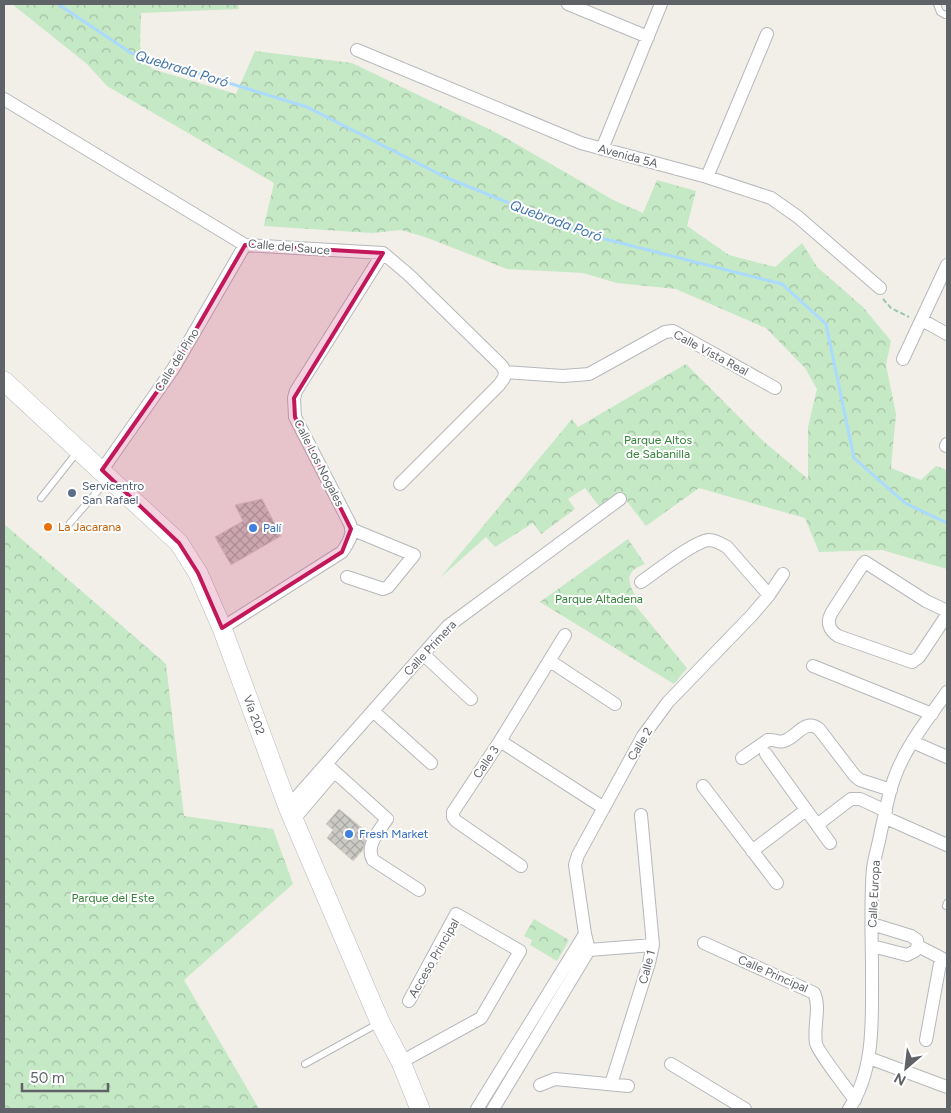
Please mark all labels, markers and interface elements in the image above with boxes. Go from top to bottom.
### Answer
water label: Quebrada Poró [133,47,231,91]
street label: Avenida 5A [597,141,659,171]
water label: Quebrada Poró [508,197,604,245]
street label: Calle del Sauce [248,236,331,258]
street label: Calle del Pino [152,326,202,394]
street label: Calle Vista Real [671,327,751,379]
street label: Calle Los Nogales [291,417,347,509]
park label: Parque Altos de Sabanilla [624,433,692,461]
place label: Servicentro San Rafael [82,479,144,507]
marker: Servicentro San Rafael [66,487,78,499]
place label: La Jacarana [58,520,121,534]
marker: La Jacarana [42,521,54,533]
place label: Palí [263,521,283,535]
marker: Palí [247,522,259,534]
park label: Parque Altadena [555,592,643,606]
street label: Calle Primera [401,618,459,678]
street label: Vía 202 [240,693,268,737]
street label: Calle 2 [625,725,655,763]
street label: Calle 3 [470,743,502,781]
place label: Fresh Market [359,827,429,841]
marker: Fresh Market [343,828,355,840]
street label: Calle Europa [865,860,883,928]
park label: Parque del Este [71,891,155,905]
street label: Acceso Principal [406,916,462,1000]
street label: Calle 1 [636,949,658,985]
street label: Calle Principal [736,952,810,996]
north arrow [881,1043,931,1093]
scale bar [22,1060,109,1092]
text: 50 m [30,1069,65,1087]
text: N [891,1069,909,1089]

